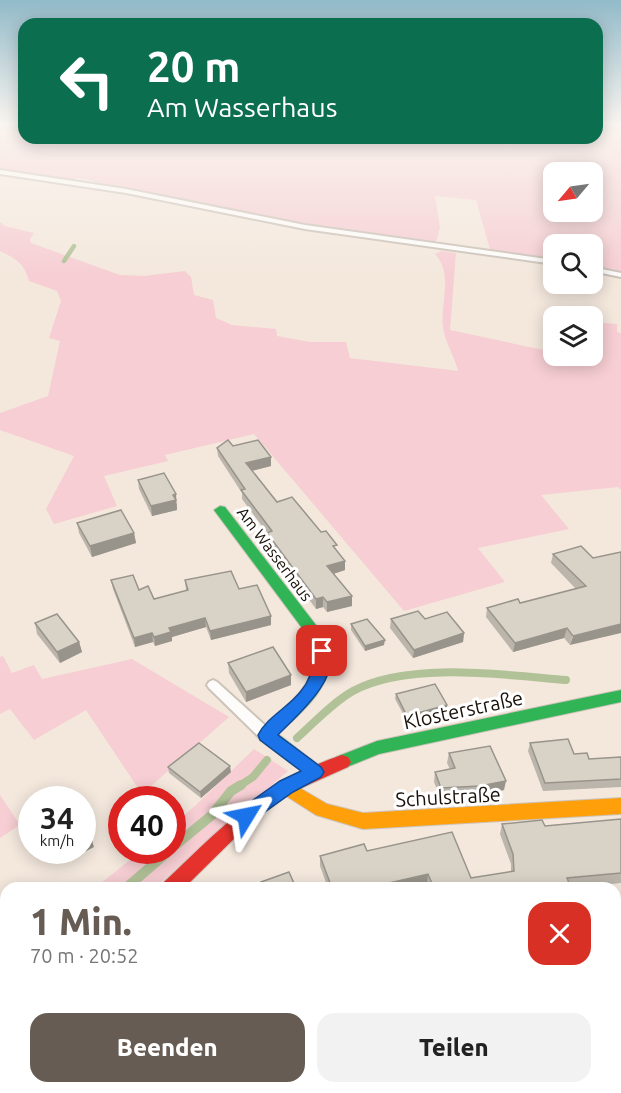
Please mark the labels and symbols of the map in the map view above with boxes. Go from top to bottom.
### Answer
north arrow [543,162,603,222]
street label: Am Wasserhaus [234,504,316,604]
pin [296,625,347,676]
street label: Klosterstraße [401,686,525,733]
street label: Schulstraße [395,782,501,811]
position arrow [214,784,278,848]
speed limit sign: 40 [108,786,186,864]

